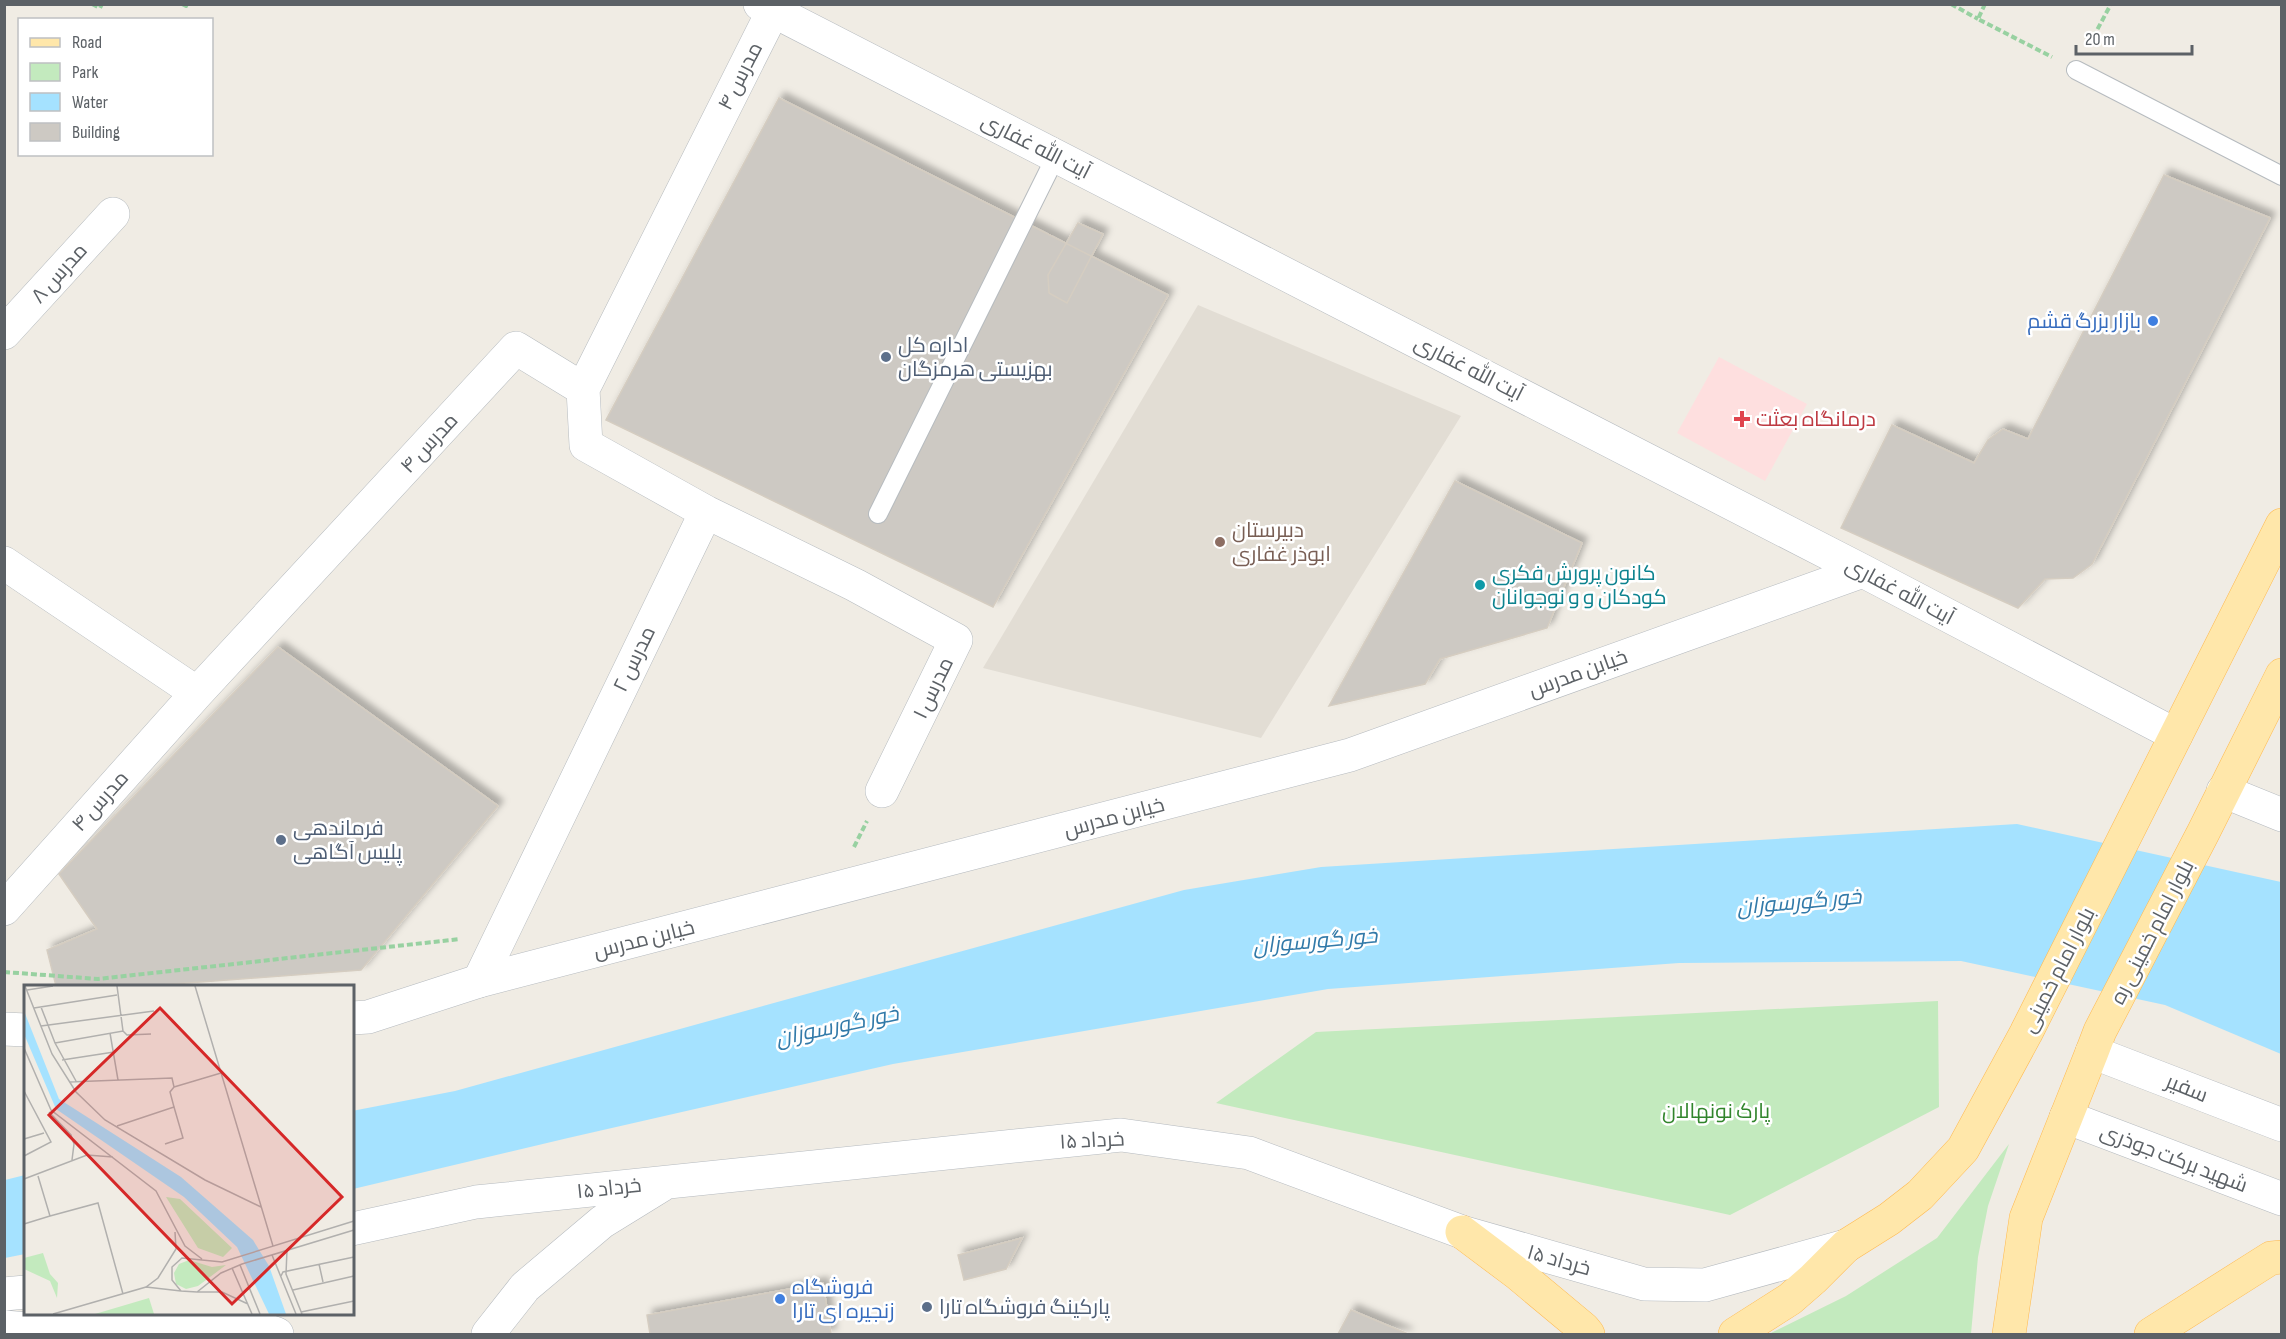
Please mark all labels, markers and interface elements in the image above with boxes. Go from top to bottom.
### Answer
legend [18,18,213,156]
scale bar [2076,18,2192,56]
text: 20 m [2085,29,2115,50]
text: Road [72,32,102,53]
street label: مدرس ۴ [713,38,768,114]
text: Park [72,62,98,83]
text: Water [72,92,108,113]
street label: آیت الله غفاری [977,106,1096,185]
text: Building [72,122,120,143]
street label: مدرس ۸ [26,238,93,308]
place label: بازار بزرگ قشم [2027,309,2141,335]
marker: بازار بزرگ قشم [2146,314,2160,328]
street label: آیت الله غفاری [1410,328,1529,407]
place label: اداره کل بهزیستی هرمزگان [898,333,1053,382]
marker: اداره کل بهزیستی هرمزگان [879,350,893,364]
place label: درمانگاه بعثت [1756,407,1876,432]
street label: مدرس ۴ [395,408,463,479]
marker: درمانگاه بعثت [1733,410,1751,428]
place label: دبیرستان ابوذر غفاری [1232,518,1331,567]
marker: دبیرستان ابوذر غفاری [1213,535,1227,549]
street label: آیت الله غفاری [1841,551,1960,631]
place label: کانون پرورش فکری کودکان و و نوجوانان [1492,561,1667,610]
marker: کانون پرورش فکری کودکان و و نوجوانان [1473,578,1487,592]
street label: مدرس ۲ [608,622,661,696]
street label: خیابن مدرس [1525,644,1631,703]
street label: مدرس ۱ [908,653,959,723]
street label: مدرس ۴ [67,766,134,837]
street label: خیابن مدرس [1061,792,1167,843]
place label: فرماندهی پلیس آگاهی [293,816,402,866]
marker: فرماندهی پلیس آگاهی [274,833,288,847]
street label: بلوار امام خمینی ره [2105,856,2200,1009]
water label: خور گورسوزان [1736,884,1863,921]
street label: بلوار امام خمینی [2016,903,2102,1038]
street label: خیابن مدرس [591,915,697,964]
water label: خور گورسوزان [1252,923,1379,960]
inset map [24,985,354,1315]
water label: خور گورسوزان [773,1000,902,1053]
street label: سفیر [2161,1068,2212,1108]
park label: پارک نونهالان [1662,1099,1770,1125]
street label: شهید برکت جوذری [2097,1119,2251,1198]
street label: ۱۵ خرداد [1059,1126,1125,1155]
street label: ۱۵ خرداد [575,1173,643,1204]
street label: ۱۵ خرداد [1524,1239,1594,1281]
place label: فروشگاه زنجیره ای تارا [792,1275,895,1324]
marker: فروشگاه زنجیره ای تارا [773,1292,787,1306]
place label: پارکینگ فروشگاه تارا [939,1295,1110,1321]
marker: پارکینگ فروشگاه تارا [920,1300,934,1314]

